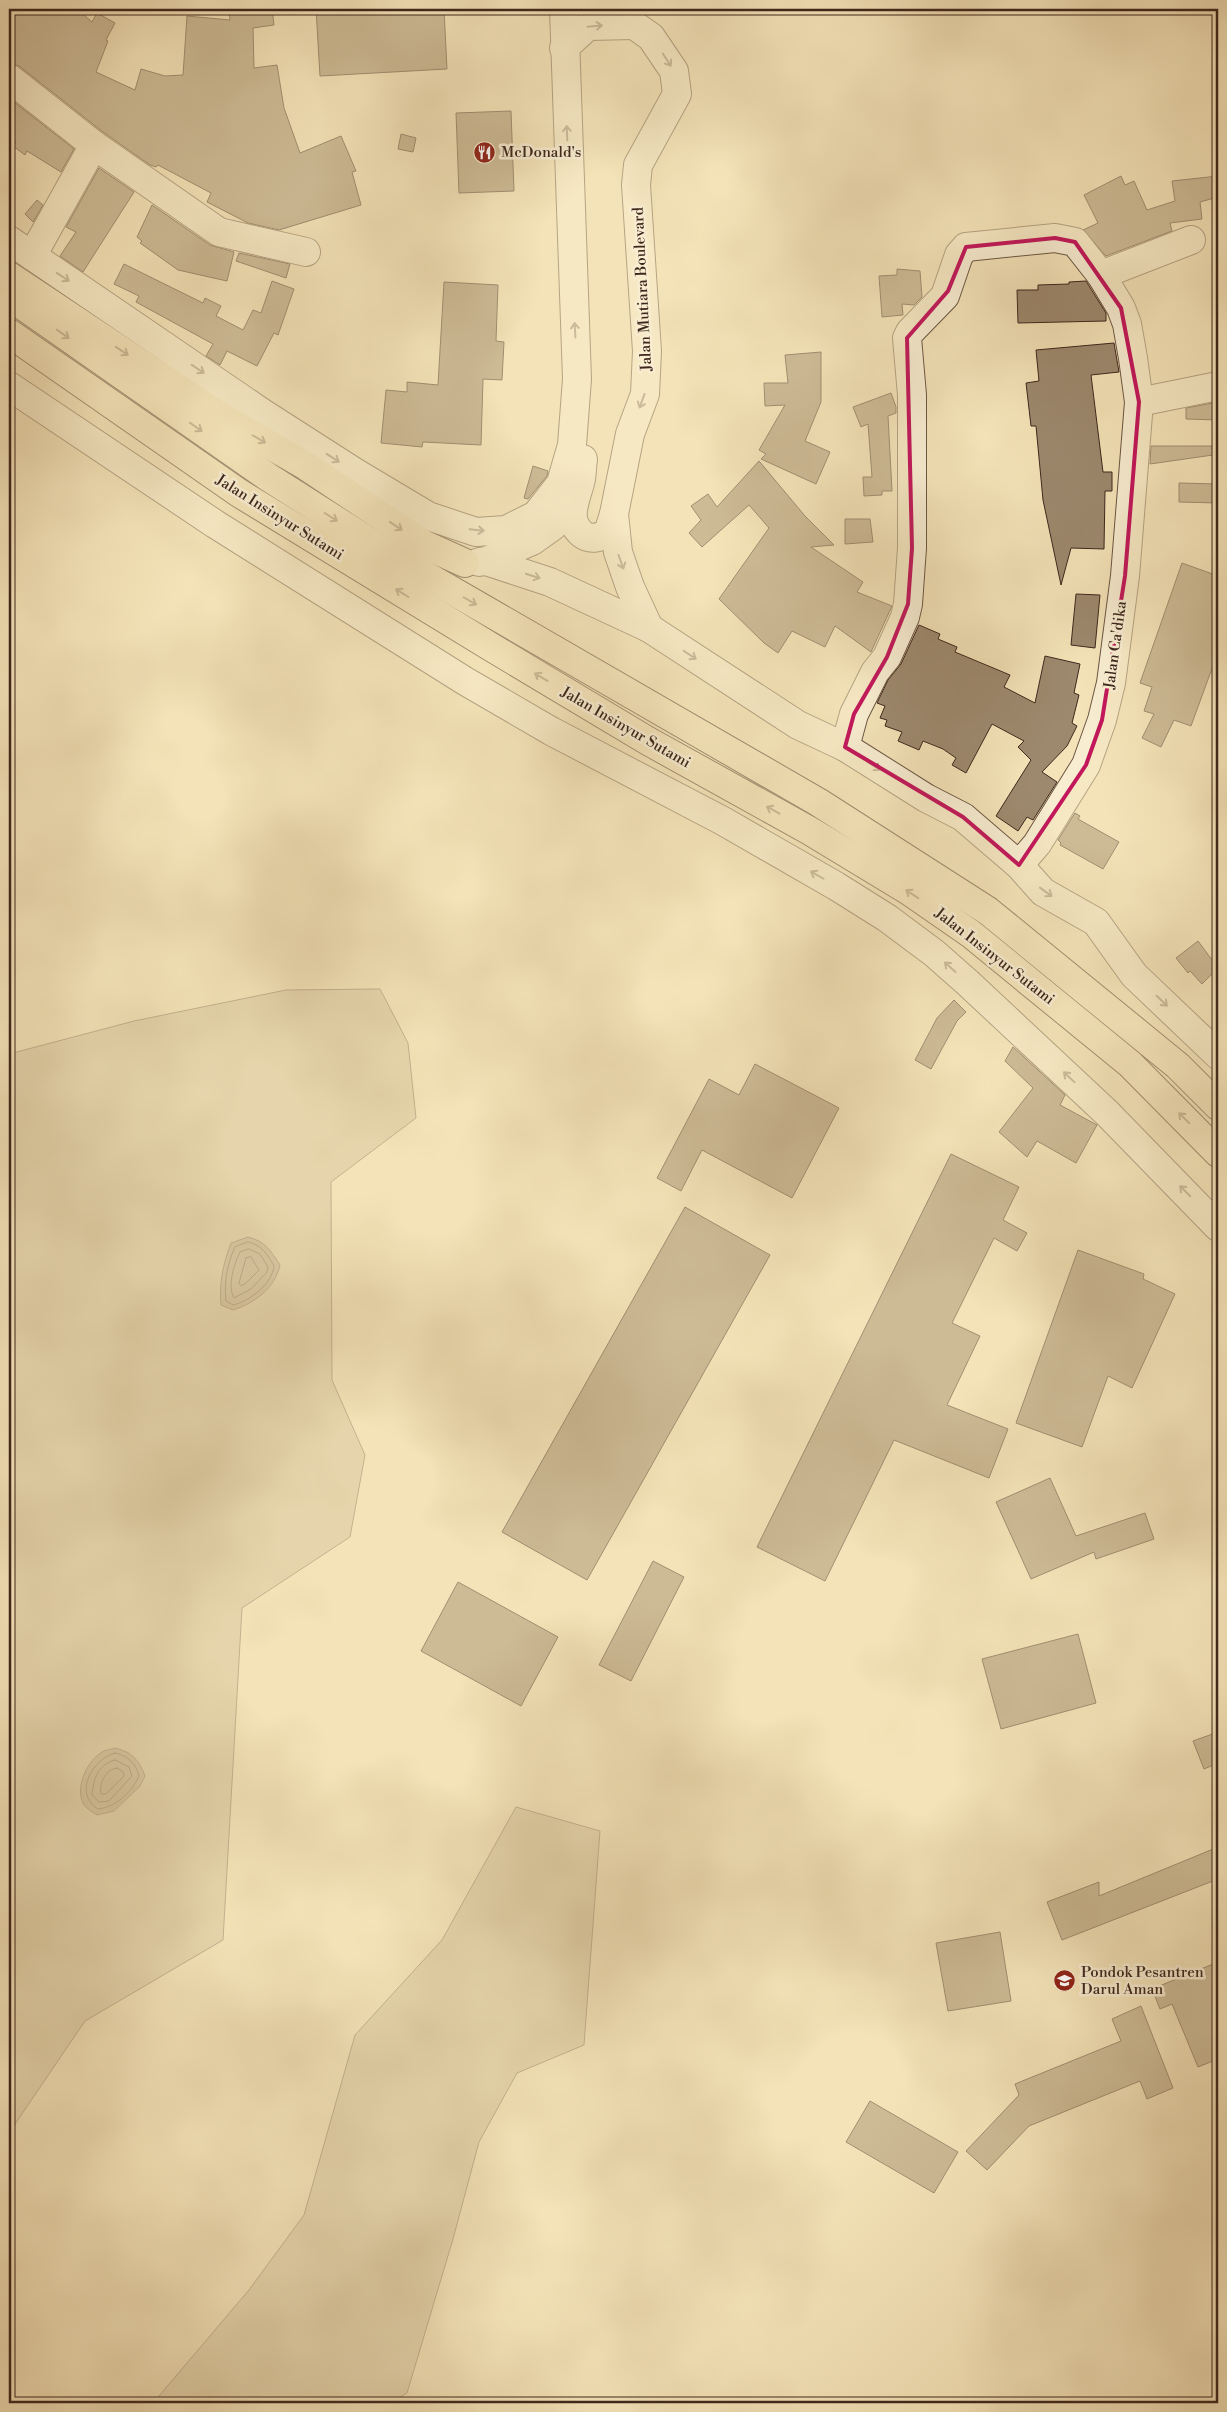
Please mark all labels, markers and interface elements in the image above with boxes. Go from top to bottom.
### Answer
one-way arrow [587,22,603,31]
one-way arrow [662,53,672,67]
one-way arrow [563,125,572,141]
restaurant icon: McDonald's [473,140,497,164]
place label: McDonald's [501,143,581,162]
street label: Jalan Mutiara Boulevard [629,206,656,372]
one-way arrow [56,272,70,282]
one-way arrow [570,323,580,339]
one-way arrow [56,329,70,339]
one-way arrow [115,346,129,356]
one-way arrow [190,364,204,374]
one-way arrow [637,393,646,408]
one-way arrow [189,422,203,432]
one-way arrow [251,434,266,444]
one-way arrow [326,453,340,464]
street label: Jalan Insinyur Sutami [212,470,347,564]
one-way arrow [324,512,338,522]
one-way arrow [389,521,403,531]
one-way arrow [469,525,485,535]
one-way arrow [617,554,626,570]
one-way arrow [524,572,540,581]
one-way arrow [396,587,410,597]
one-way arrow [463,596,478,606]
street label: Jalan Ca'dika [1100,599,1131,691]
one-way arrow [683,650,697,660]
one-way arrow [535,672,549,682]
street label: Jalan Insinyur Sutami [557,682,694,772]
one-way arrow [866,761,880,771]
one-way arrow [766,805,781,814]
one-way arrow [810,869,824,879]
one-way arrow [1039,887,1053,897]
one-way arrow [906,888,920,898]
street label: Jalan Insinyur Sutami [930,903,1058,1009]
one-way arrow [944,961,957,973]
one-way arrow [1156,995,1168,1007]
one-way arrow [1063,1071,1076,1083]
one-way arrow [1178,1112,1190,1125]
one-way arrow [1179,1185,1191,1198]
place label: Pondok Pesantren Darul Aman [1081,1963,1204,1999]
school or university icon: Pondok Pesantren Darul Aman [1053,1969,1077,1993]

